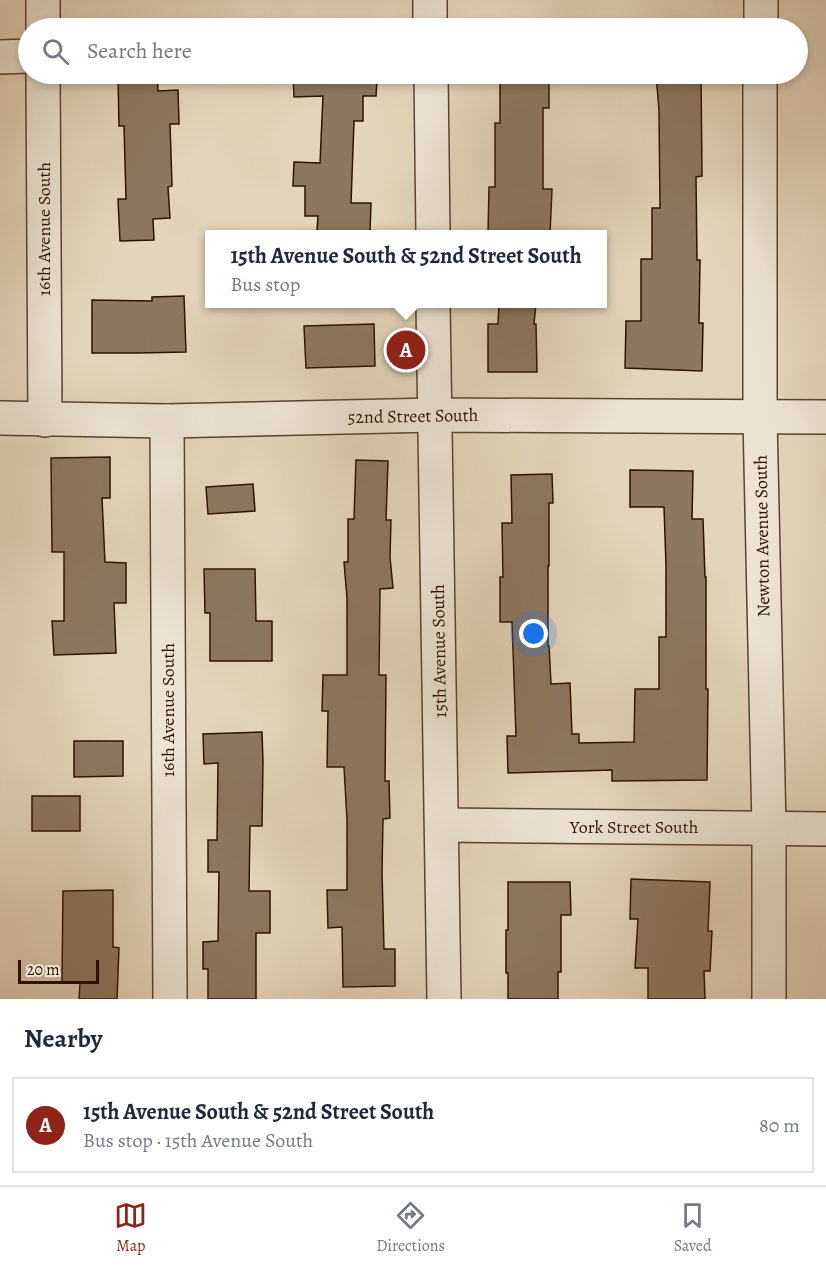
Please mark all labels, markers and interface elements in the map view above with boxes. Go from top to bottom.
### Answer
search box [18,18,808,84]
icon: search [39,35,72,68]
text: Search here [87,36,192,66]
street label: 16th Avenue South [32,162,56,296]
popup [205,230,607,308]
text: 15th Avenue South & 52nd Street South [230,241,582,271]
text: Bus stop [230,271,300,298]
pin: A [386,328,426,372]
street label: 52nd Street South [347,403,479,429]
street label: Newton Avenue South [749,454,775,617]
street label: 15th Avenue South [426,584,452,718]
your location [519,619,548,648]
street label: 16th Avenue South [156,643,180,777]
street label: York Street South [569,815,699,839]
scale bar [18,957,99,984]
text: 20 m [27,959,60,981]
text: Nearby [24,1021,103,1056]
text: 15th Avenue South & 52nd Street South [83,1097,434,1127]
text: A [39,1112,52,1139]
text: 80 m [759,1112,800,1139]
text: Bus stop · 15th Avenue South [83,1127,313,1154]
tab: Map [114,1199,147,1257]
tab: Directions [376,1199,445,1257]
tab: Saved [674,1199,712,1257]

